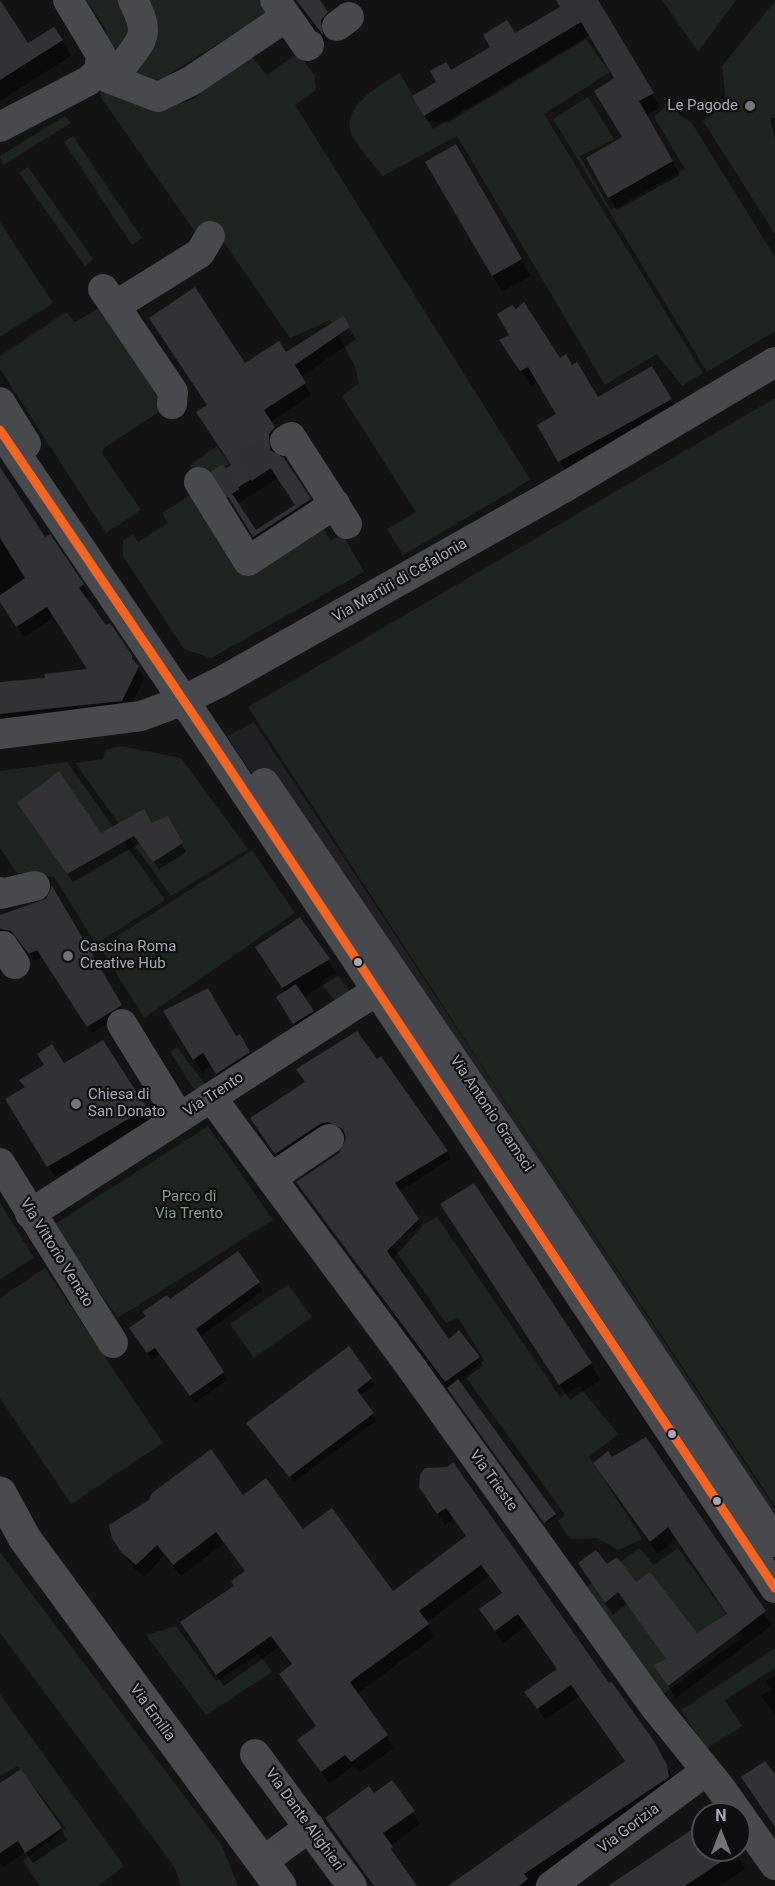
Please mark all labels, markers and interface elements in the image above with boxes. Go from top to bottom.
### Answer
place label: Le Pagode [667,97,738,115]
marker: Le Pagode [743,99,757,113]
street label: Via Martiri di Cefalonia [330,535,470,627]
place label: Cascina Roma Creative Hub [80,938,176,973]
marker: Cascina Roma Creative Hub [61,949,75,963]
unlabelled marker [352,956,364,968]
street label: Via Antonio Gramsci [445,1052,537,1176]
street label: Via Trento [181,1069,247,1121]
place label: Chiesa di San Donato [88,1086,165,1121]
marker: Chiesa di San Donato [69,1097,83,1111]
park label: Parco di Via Trento [155,1188,223,1223]
street label: Via Vittorio Veneto [15,1196,97,1310]
unlabelled marker [666,1428,678,1440]
street label: Via Trieste [465,1447,521,1515]
unlabelled marker [711,1495,723,1507]
street label: Via Emilia [125,1681,179,1745]
street label: Via Dante Alighieri [261,1765,347,1875]
street label: Via Gorizia [595,1800,663,1858]
north arrow [691,1802,751,1862]
text: N [715,1806,727,1825]

